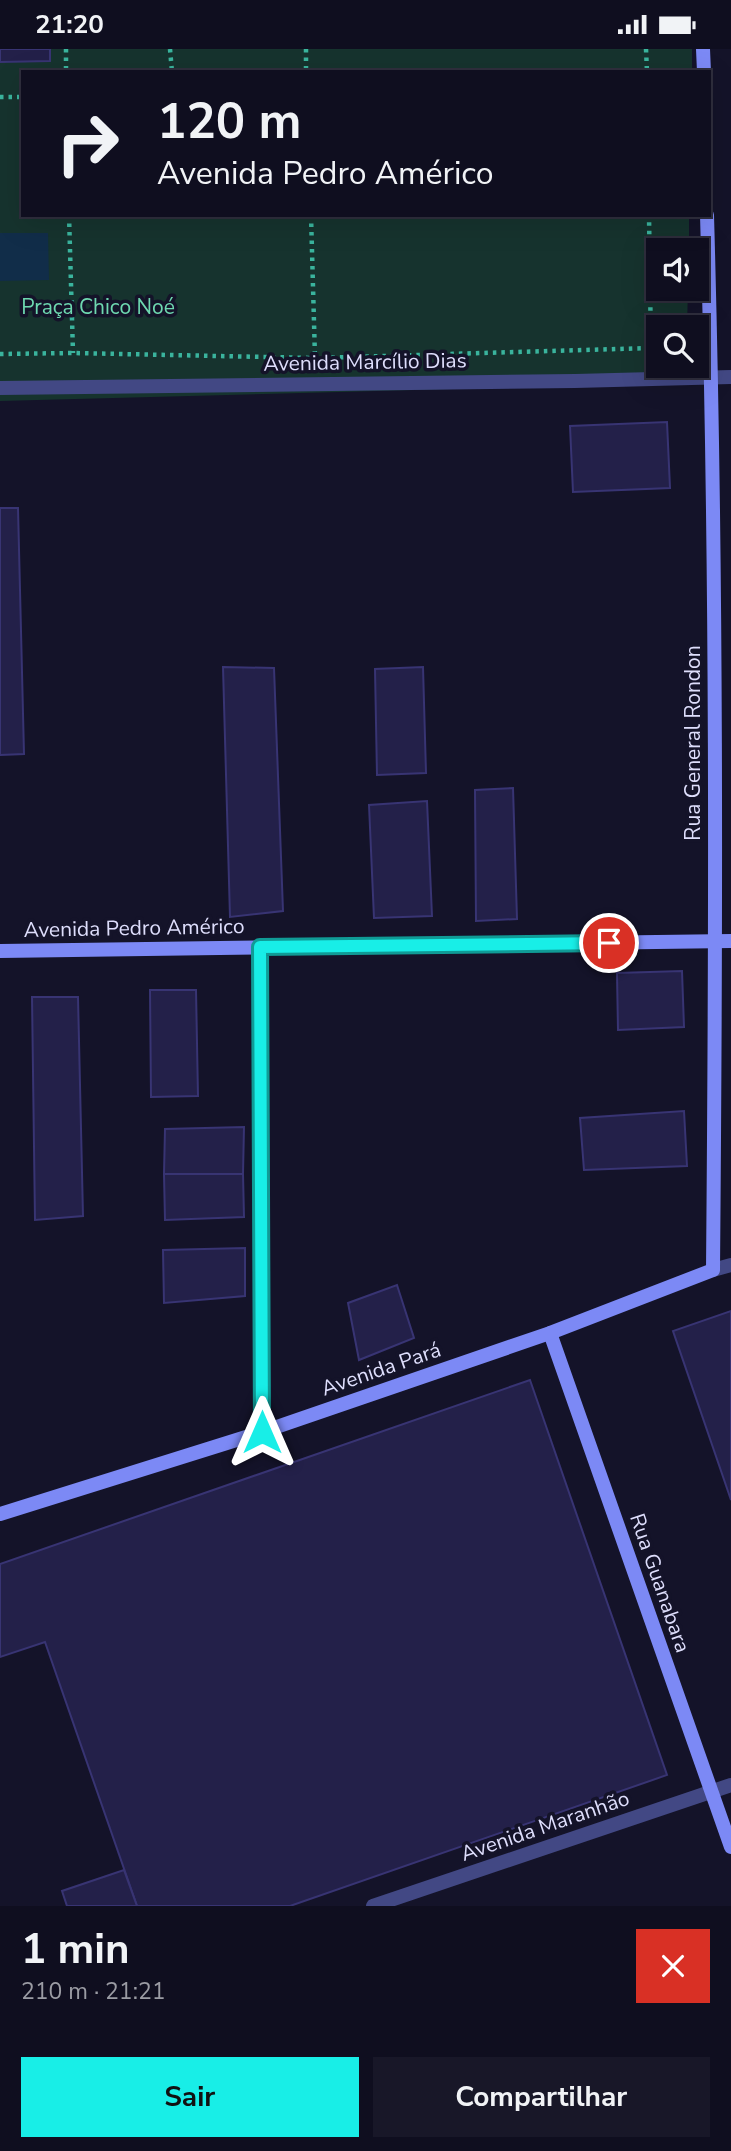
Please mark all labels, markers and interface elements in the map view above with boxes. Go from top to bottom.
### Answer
text: 21:20 [35,7,104,42]
text: 120 m [157,88,301,155]
icon: right [42,98,133,189]
text: Avenida Pedro Américo [157,152,494,195]
map controls [646,238,709,378]
button: sound [646,238,709,301]
park label: Praça Chico Noé [21,293,175,321]
button: search [646,315,709,378]
street label: Avenida Marcílio Dias [263,346,467,378]
street label: Rua General Rondon [679,645,707,841]
street label: Avenida Pedro Américo [23,912,245,944]
pin [579,913,639,973]
icon: arrive [590,924,628,962]
street label: Avenida Pará [318,1335,444,1403]
position arrow [225,1395,299,1469]
street label: Rua Guanabara [623,1510,697,1656]
street label: Avenida Maranhão [457,1784,633,1868]
text: 1 min [21,1921,130,1978]
button: close [636,1929,710,2003]
text: 210 m · 21:21 [21,1976,166,2007]
button: Sair [21,2057,359,2137]
button: Compartilhar [373,2057,710,2137]

